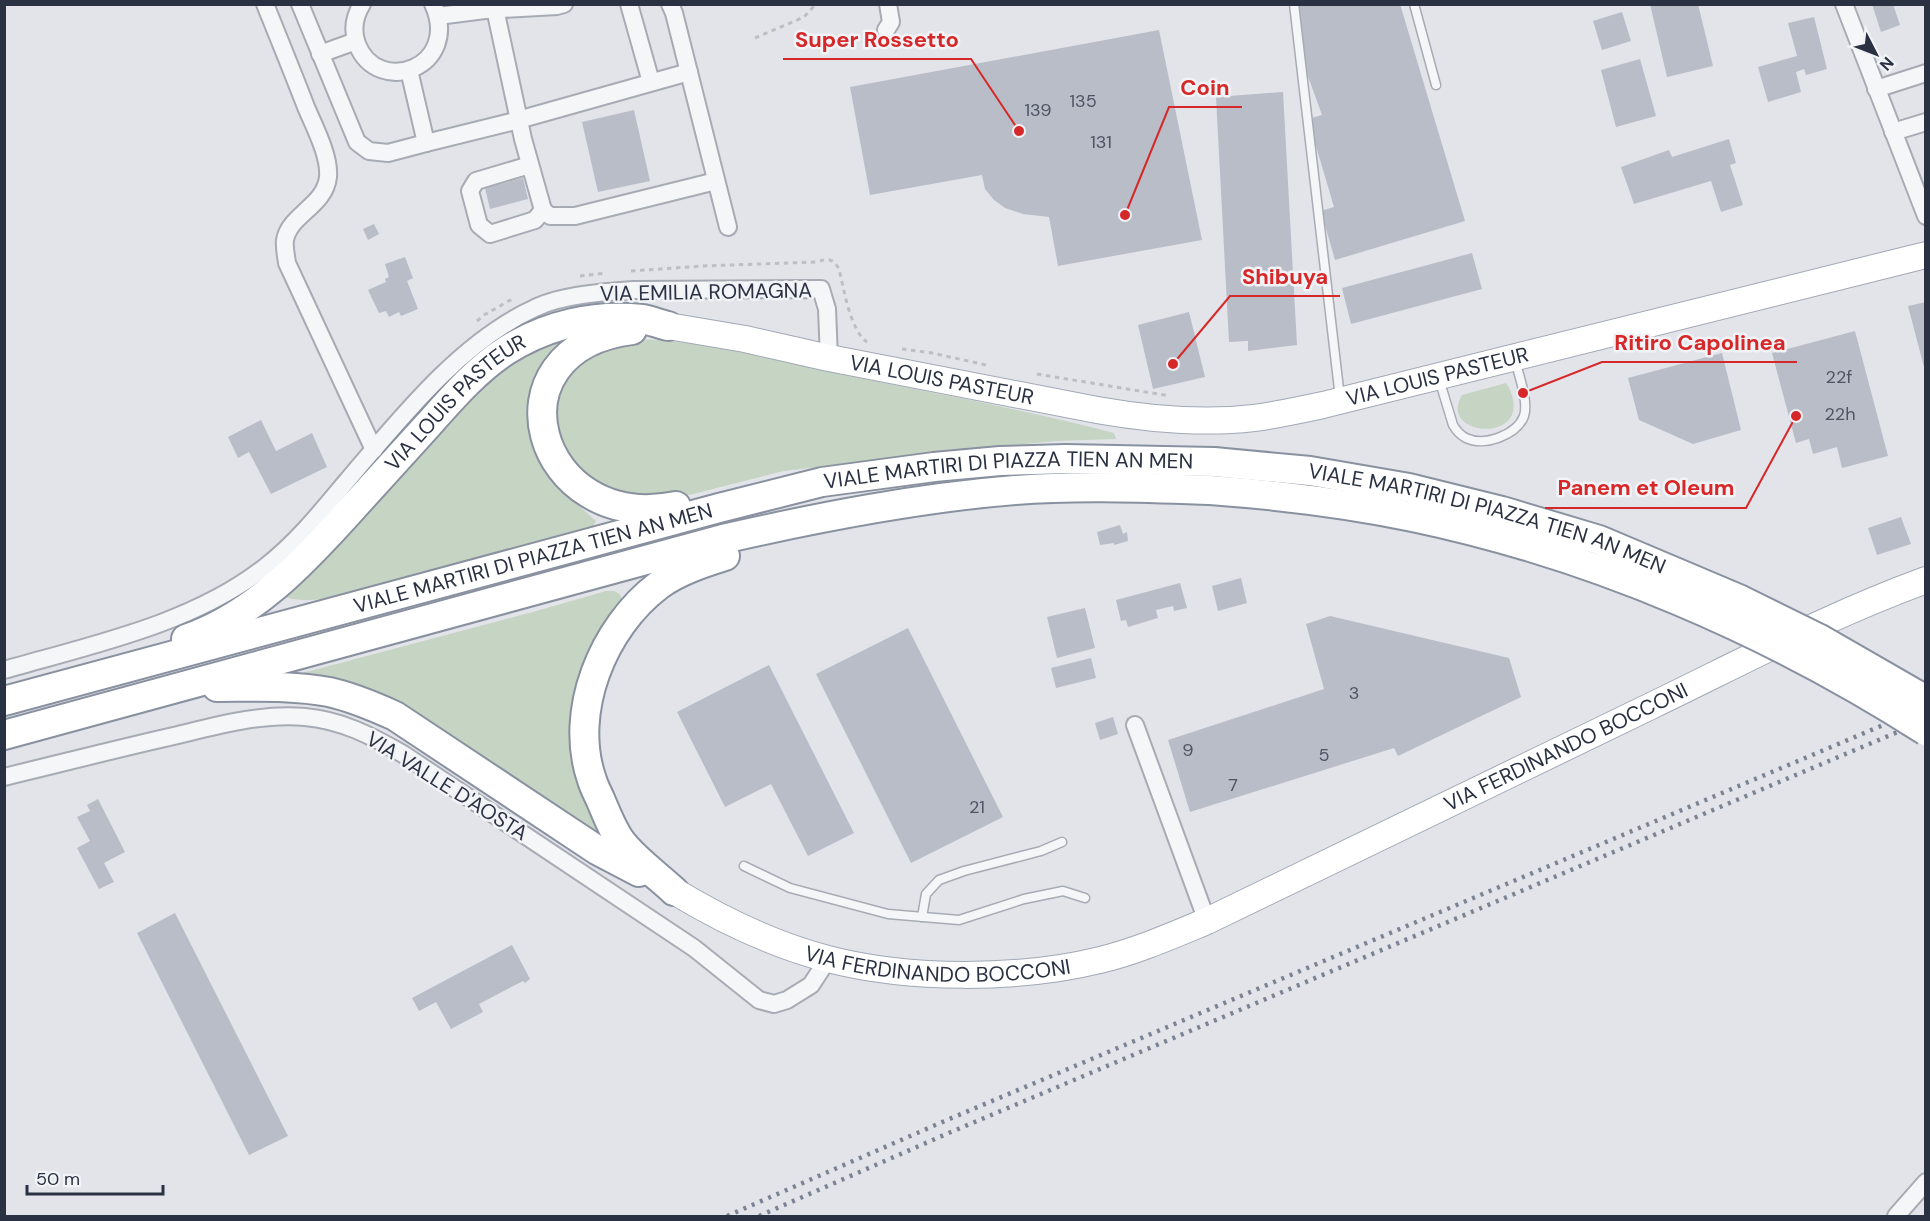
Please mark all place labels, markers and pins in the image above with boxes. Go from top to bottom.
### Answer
callout: Super Rossetto [783,19,971,59]
callout: Coin [1169,67,1242,107]
callout: Shibuya [1230,256,1340,296]
callout: Ritiro Capolinea [1602,322,1797,362]
callout: Panem et Oleum [1545,468,1746,508]

